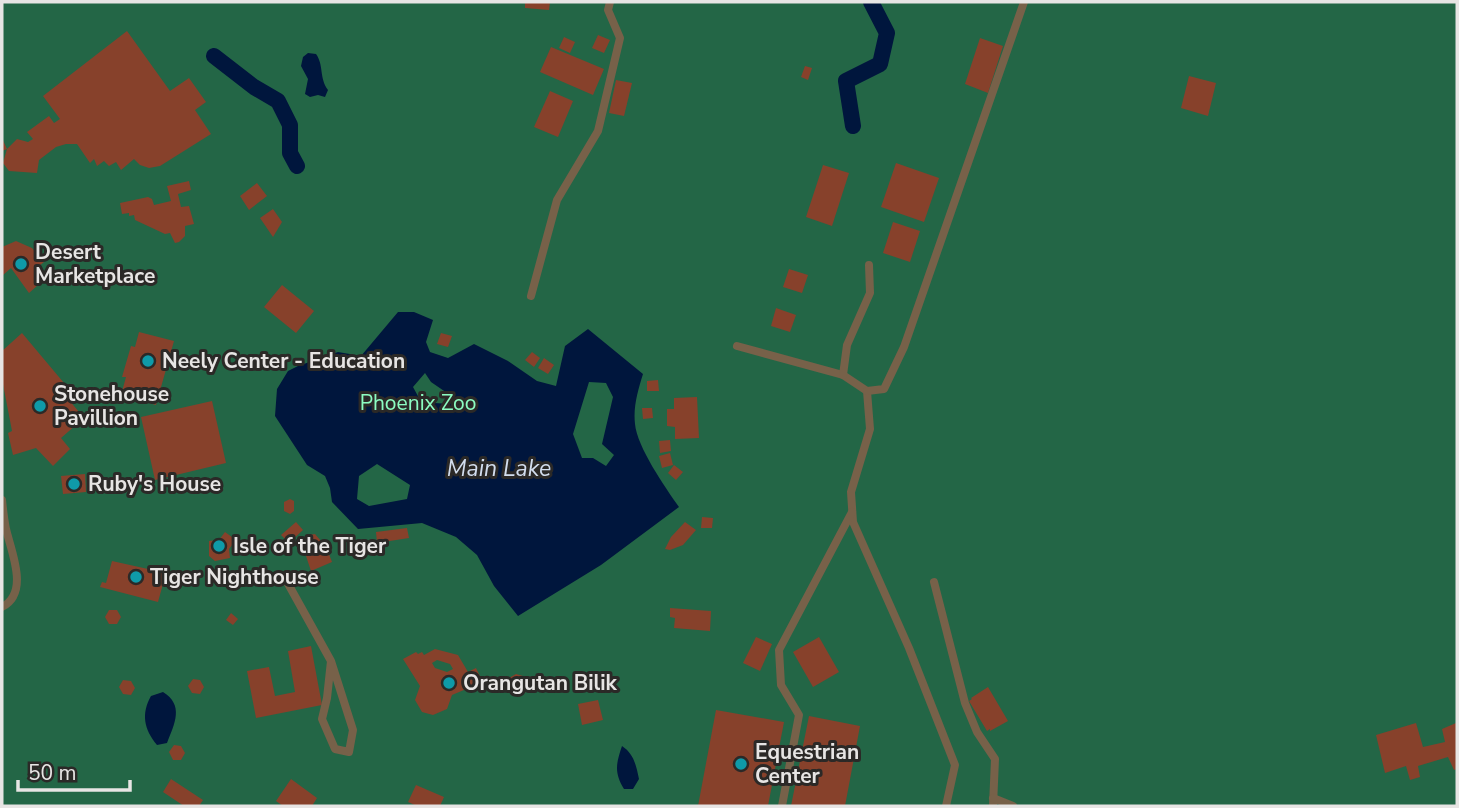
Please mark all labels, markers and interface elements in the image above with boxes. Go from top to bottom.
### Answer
place label: Desert Marketplace [35,238,155,290]
marker: Desert Marketplace [13,256,29,272]
place label: Neely Center - Education [162,347,405,375]
marker: Neely Center - Education [140,353,156,369]
place label: Stonehouse Pavillion [54,380,169,432]
park label: Phoenix Zoo [360,389,476,417]
marker: Stonehouse Pavillion [32,398,48,414]
water label: Main Lake [447,453,551,484]
place label: Ruby's House [88,470,221,498]
marker: Ruby's House [66,476,82,492]
place label: Isle of the Tiger [233,532,387,560]
marker: Isle of the Tiger [211,538,227,554]
place label: Tiger Nighthouse [150,563,319,591]
marker: Tiger Nighthouse [128,569,144,585]
place label: Orangutan Bilik [463,669,618,697]
marker: Orangutan Bilik [441,675,457,691]
place label: Equestrian Center [755,738,859,790]
scale bar [18,748,130,792]
marker: Equestrian Center [733,756,749,772]
text: 50 m [28,759,77,787]

